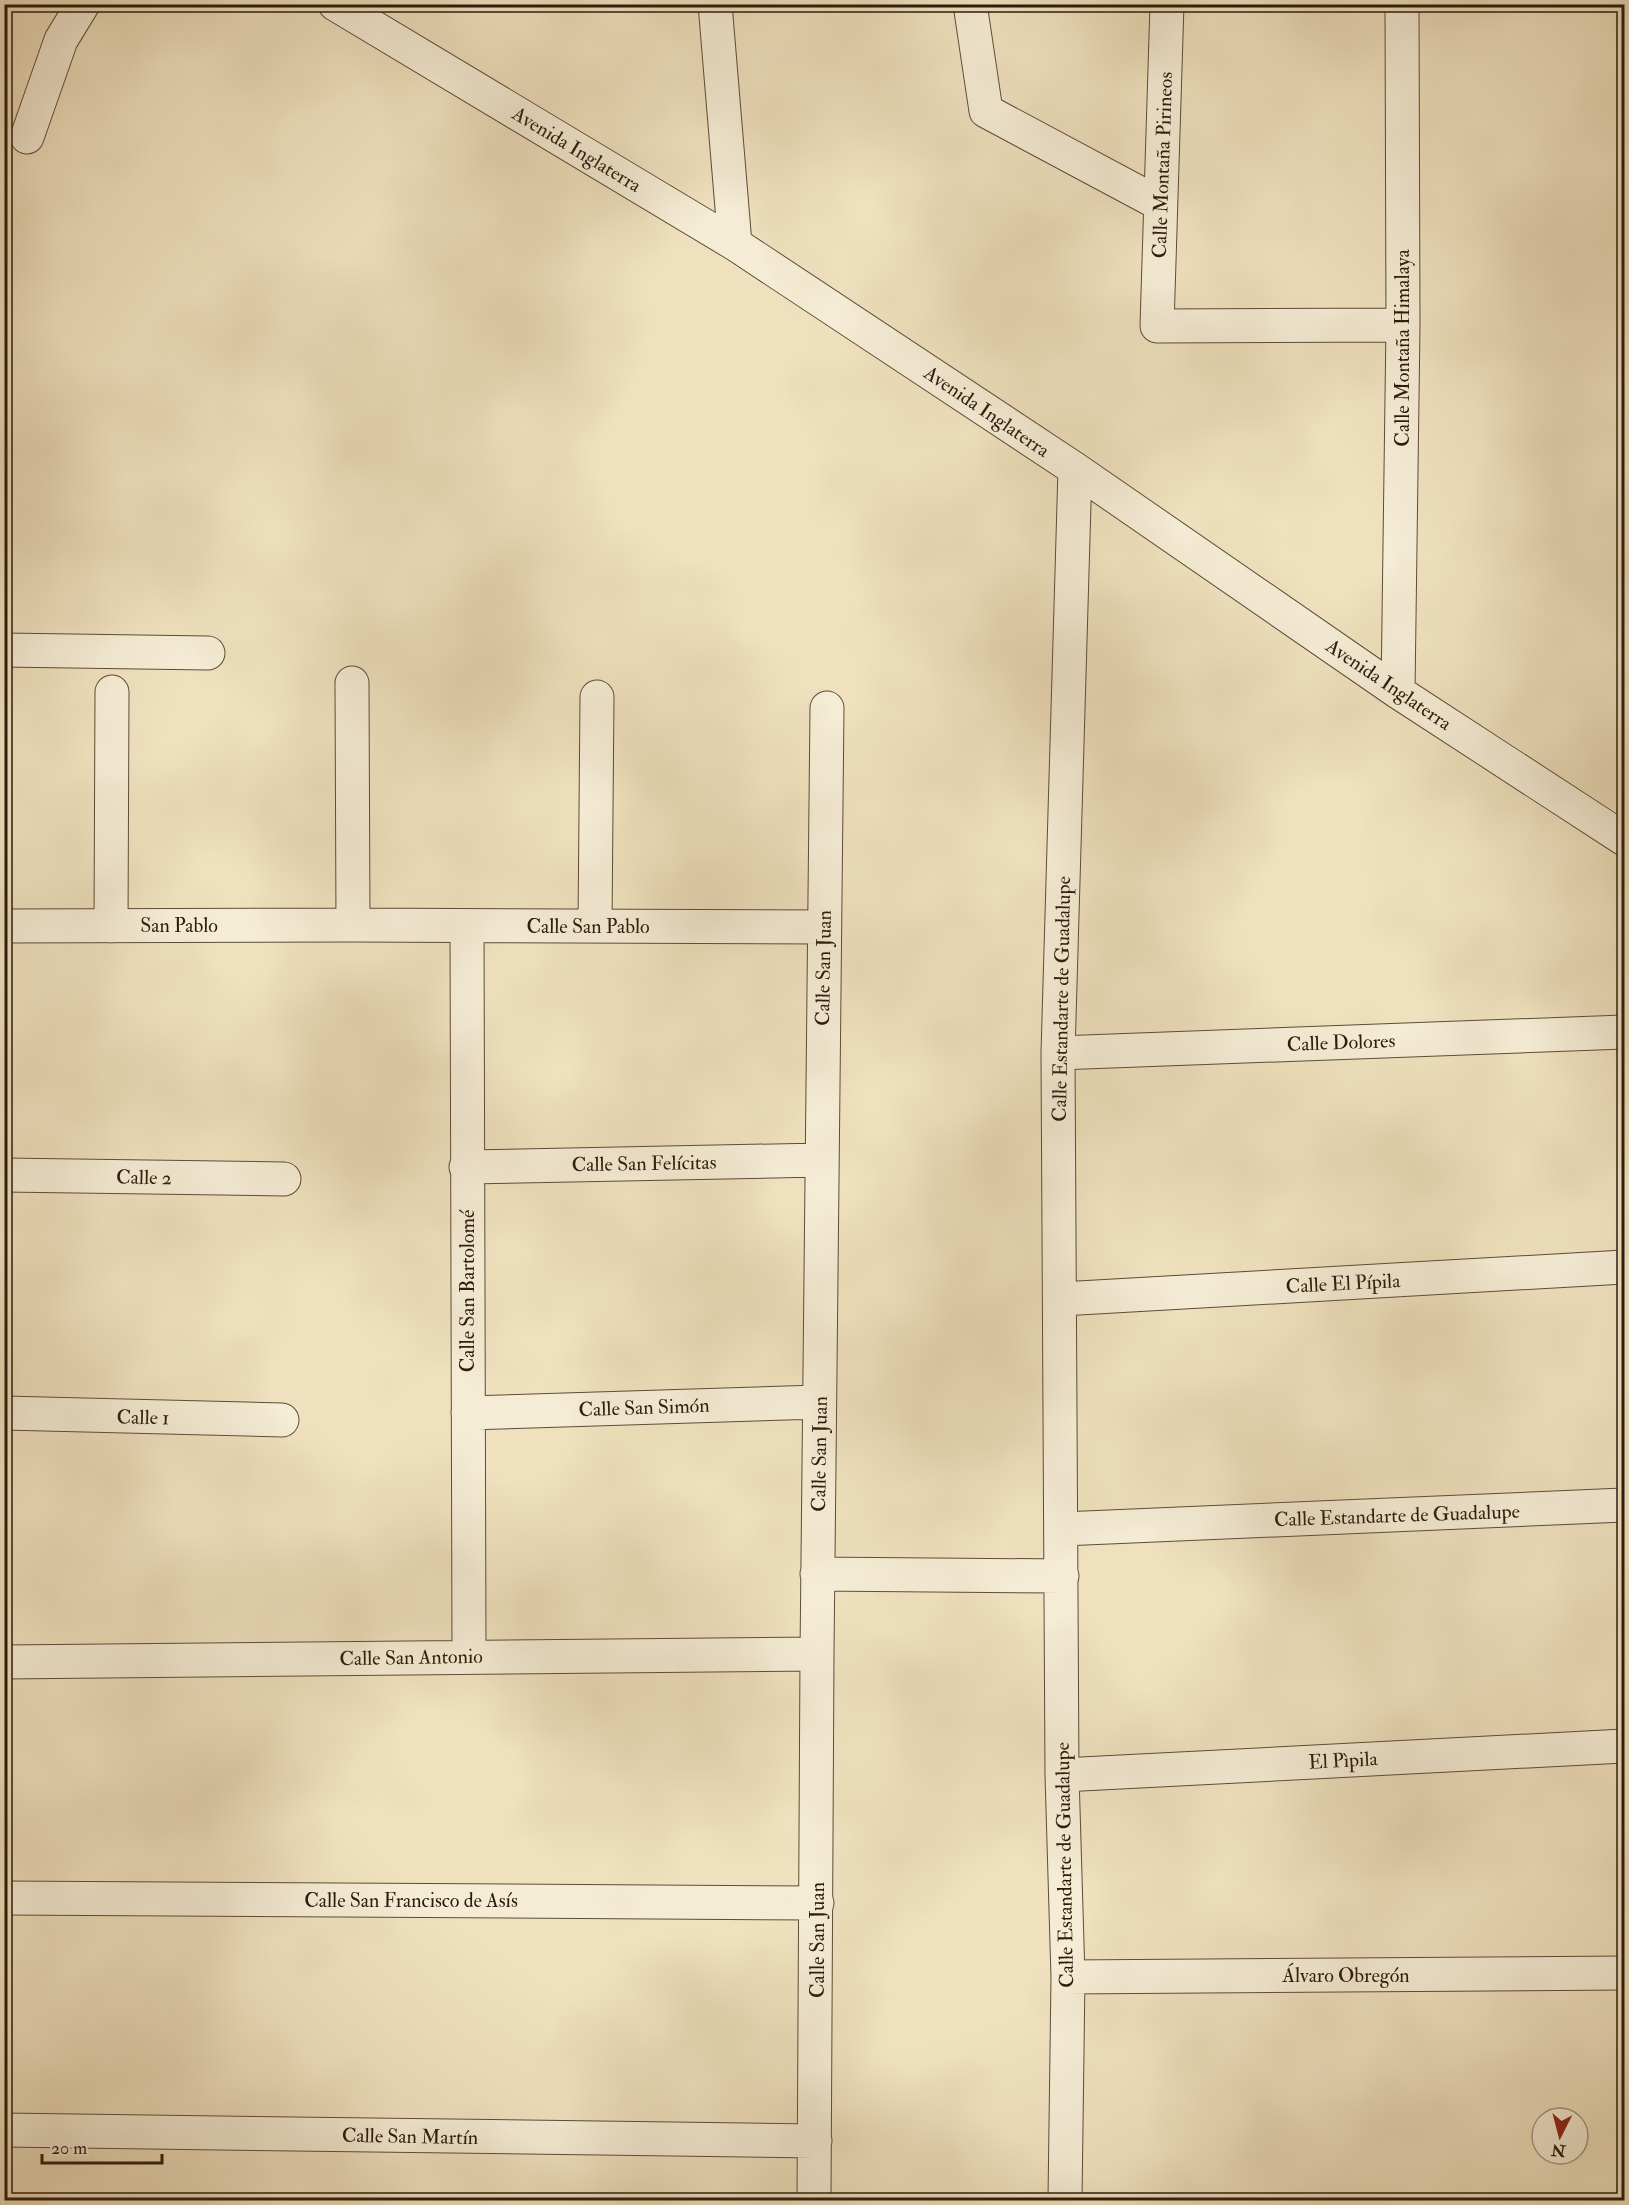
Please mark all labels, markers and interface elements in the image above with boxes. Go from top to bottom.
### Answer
street label: Calle Montaña Pirineos [1147,71,1178,259]
street label: Avenida Inglaterra [507,101,647,198]
street label: Calle Montaña Himalaya [1390,249,1415,447]
street label: Avenida Inglaterra [918,360,1055,463]
street label: Avenida Inglaterra [1320,633,1457,736]
street label: Calle Estandarte de Guadalupe [1047,876,1077,1122]
street label: Calle San Juan [810,910,837,1026]
street label: San Pablo [140,913,218,938]
street label: Calle San Pablo [526,914,650,939]
street label: Calle Dolores [1286,1028,1396,1057]
street label: Calle San Felícitas [571,1150,717,1177]
street label: Calle 2 [116,1165,172,1190]
street label: Calle San Bartolomé [455,1209,480,1372]
street label: Calle El Pípila [1285,1268,1402,1300]
street label: Calle San Simón [578,1393,710,1422]
street label: Calle San Juan [806,1396,833,1512]
street label: Calle 1 [116,1405,170,1430]
street label: Calle Estandarte de Guadalupe [1274,1499,1520,1533]
street label: Calle San Antonio [339,1644,483,1671]
street label: Calle Estandarte de Guadalupe [1050,1742,1080,1988]
street label: El Pìpila [1308,1746,1379,1776]
street label: Calle San Juan [805,1882,830,1998]
street label: Calle San Francisco de Asís [304,1888,518,1913]
street label: Álvaro Obregón [1281,1962,1410,1988]
north arrow [1530,2106,1590,2166]
street label: Calle San Martín [342,2123,478,2150]
scale bar [42,2127,162,2165]
text: 20 m [51,2137,87,2160]
text: N [1550,2139,1568,2161]

